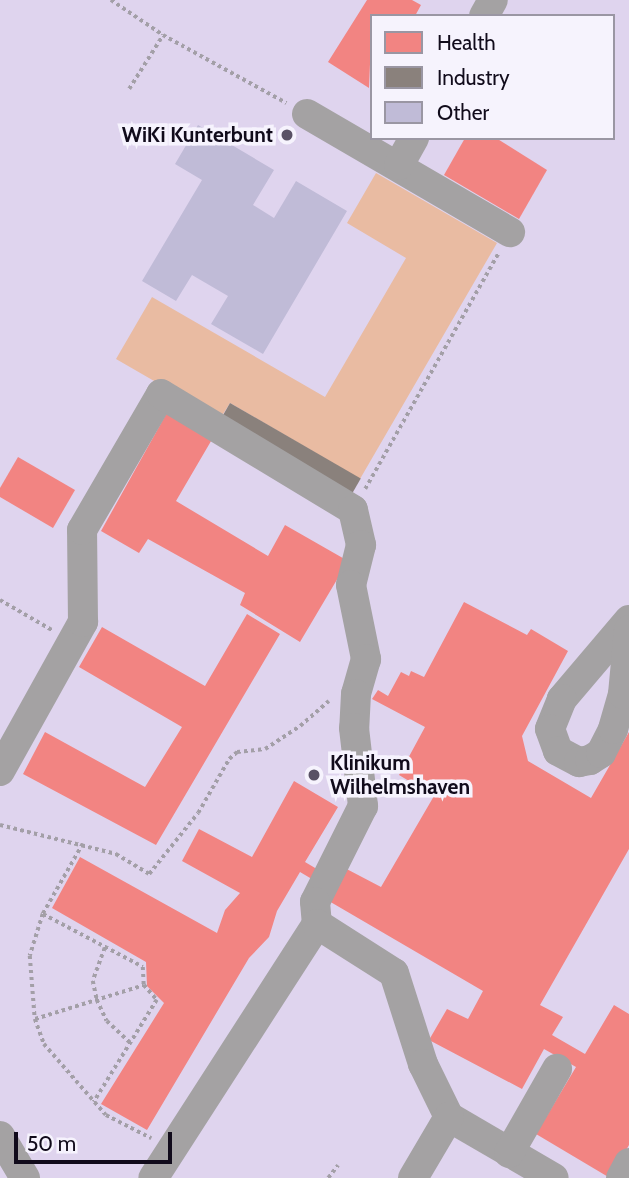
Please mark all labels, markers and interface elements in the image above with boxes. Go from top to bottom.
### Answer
legend [370,14,615,140]
text: Health [437,30,496,55]
text: Industry [437,65,510,90]
text: Other [437,100,489,125]
place label: WiKi Kunterbunt [122,122,273,148]
marker: WiKi Kunterbunt [279,127,295,143]
place label: Klinikum Wilhelmshaven [330,750,470,800]
marker: Klinikum Wilhelmshaven [304,765,324,785]
scale bar [18,1118,175,1162]
text: 50 m [27,1131,76,1156]

